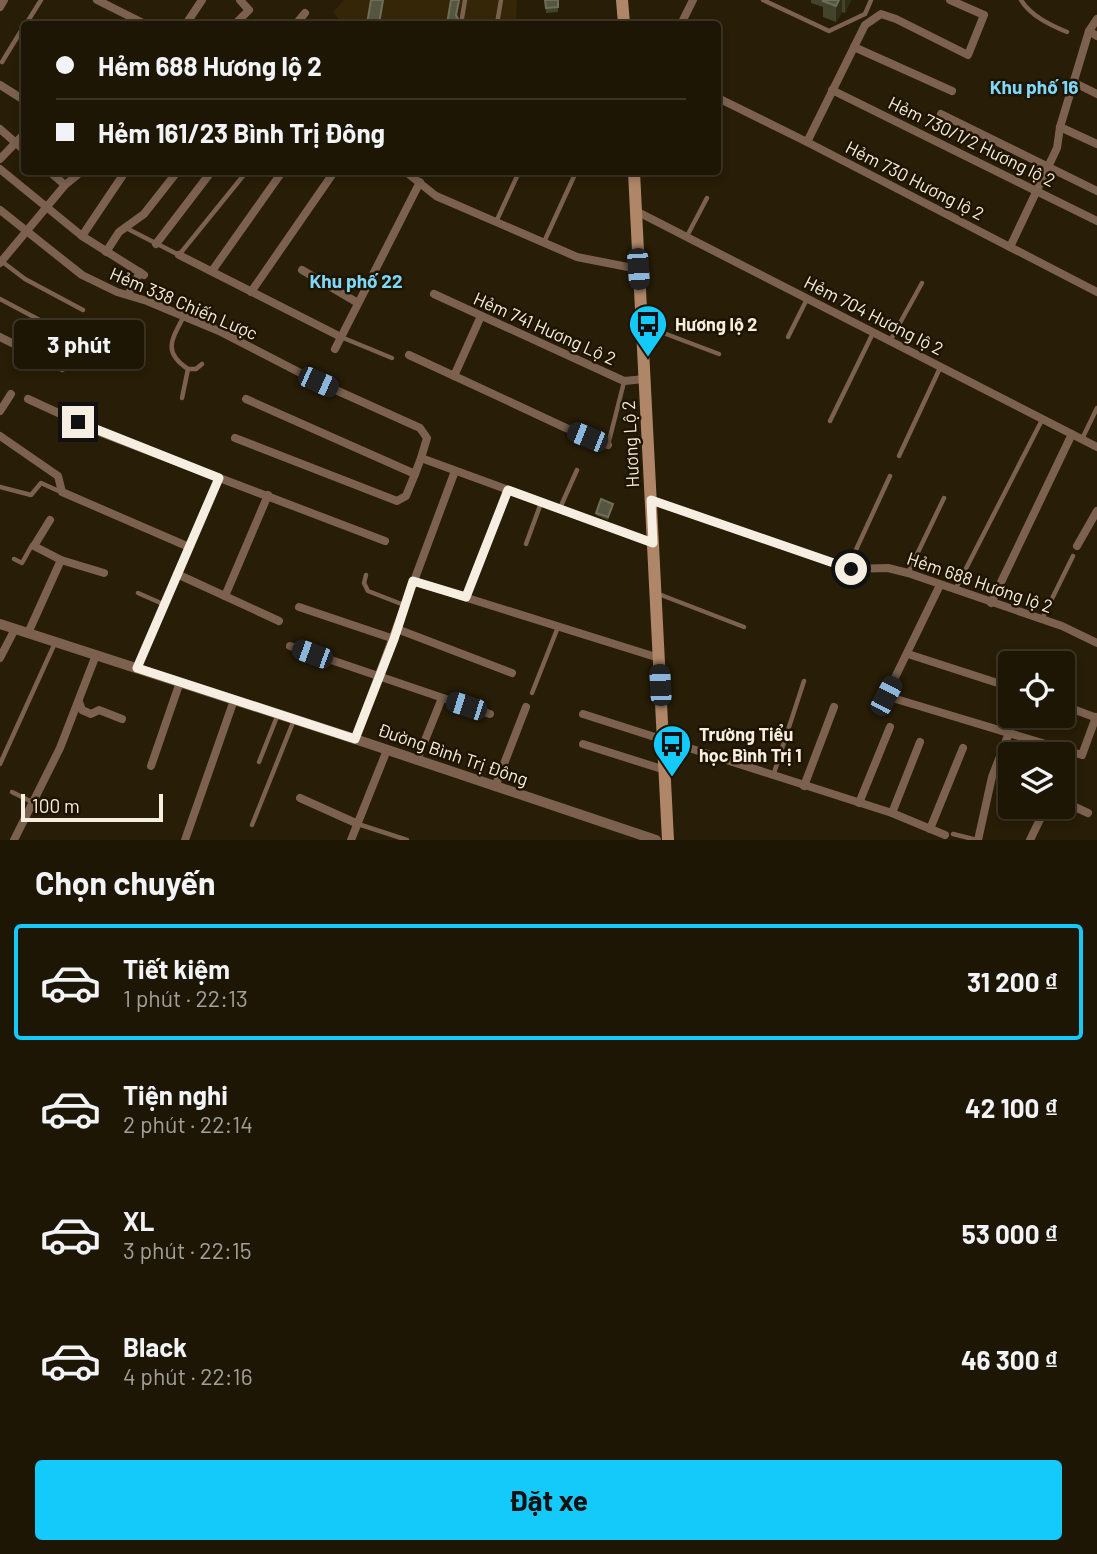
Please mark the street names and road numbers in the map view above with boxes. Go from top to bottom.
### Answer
street label: Hẻm 730/1/2 Hương lộ 2 [885,91,1059,191]
street label: Hẻm 730 Hương lộ 2 [842,136,988,224]
street label: Hẻm 338 Chiến Lược [107,262,261,344]
street label: Hẻm 704 Hương lộ 2 [801,270,947,360]
street label: Hẻm 741 Hương Lộ 2 [470,287,620,369]
street label: Hương Lộ 2 [617,400,643,488]
street label: Hẻm 688 Hương lộ 2 [904,547,1056,617]
street label: Đường Bình Trị Đông [375,718,531,790]

